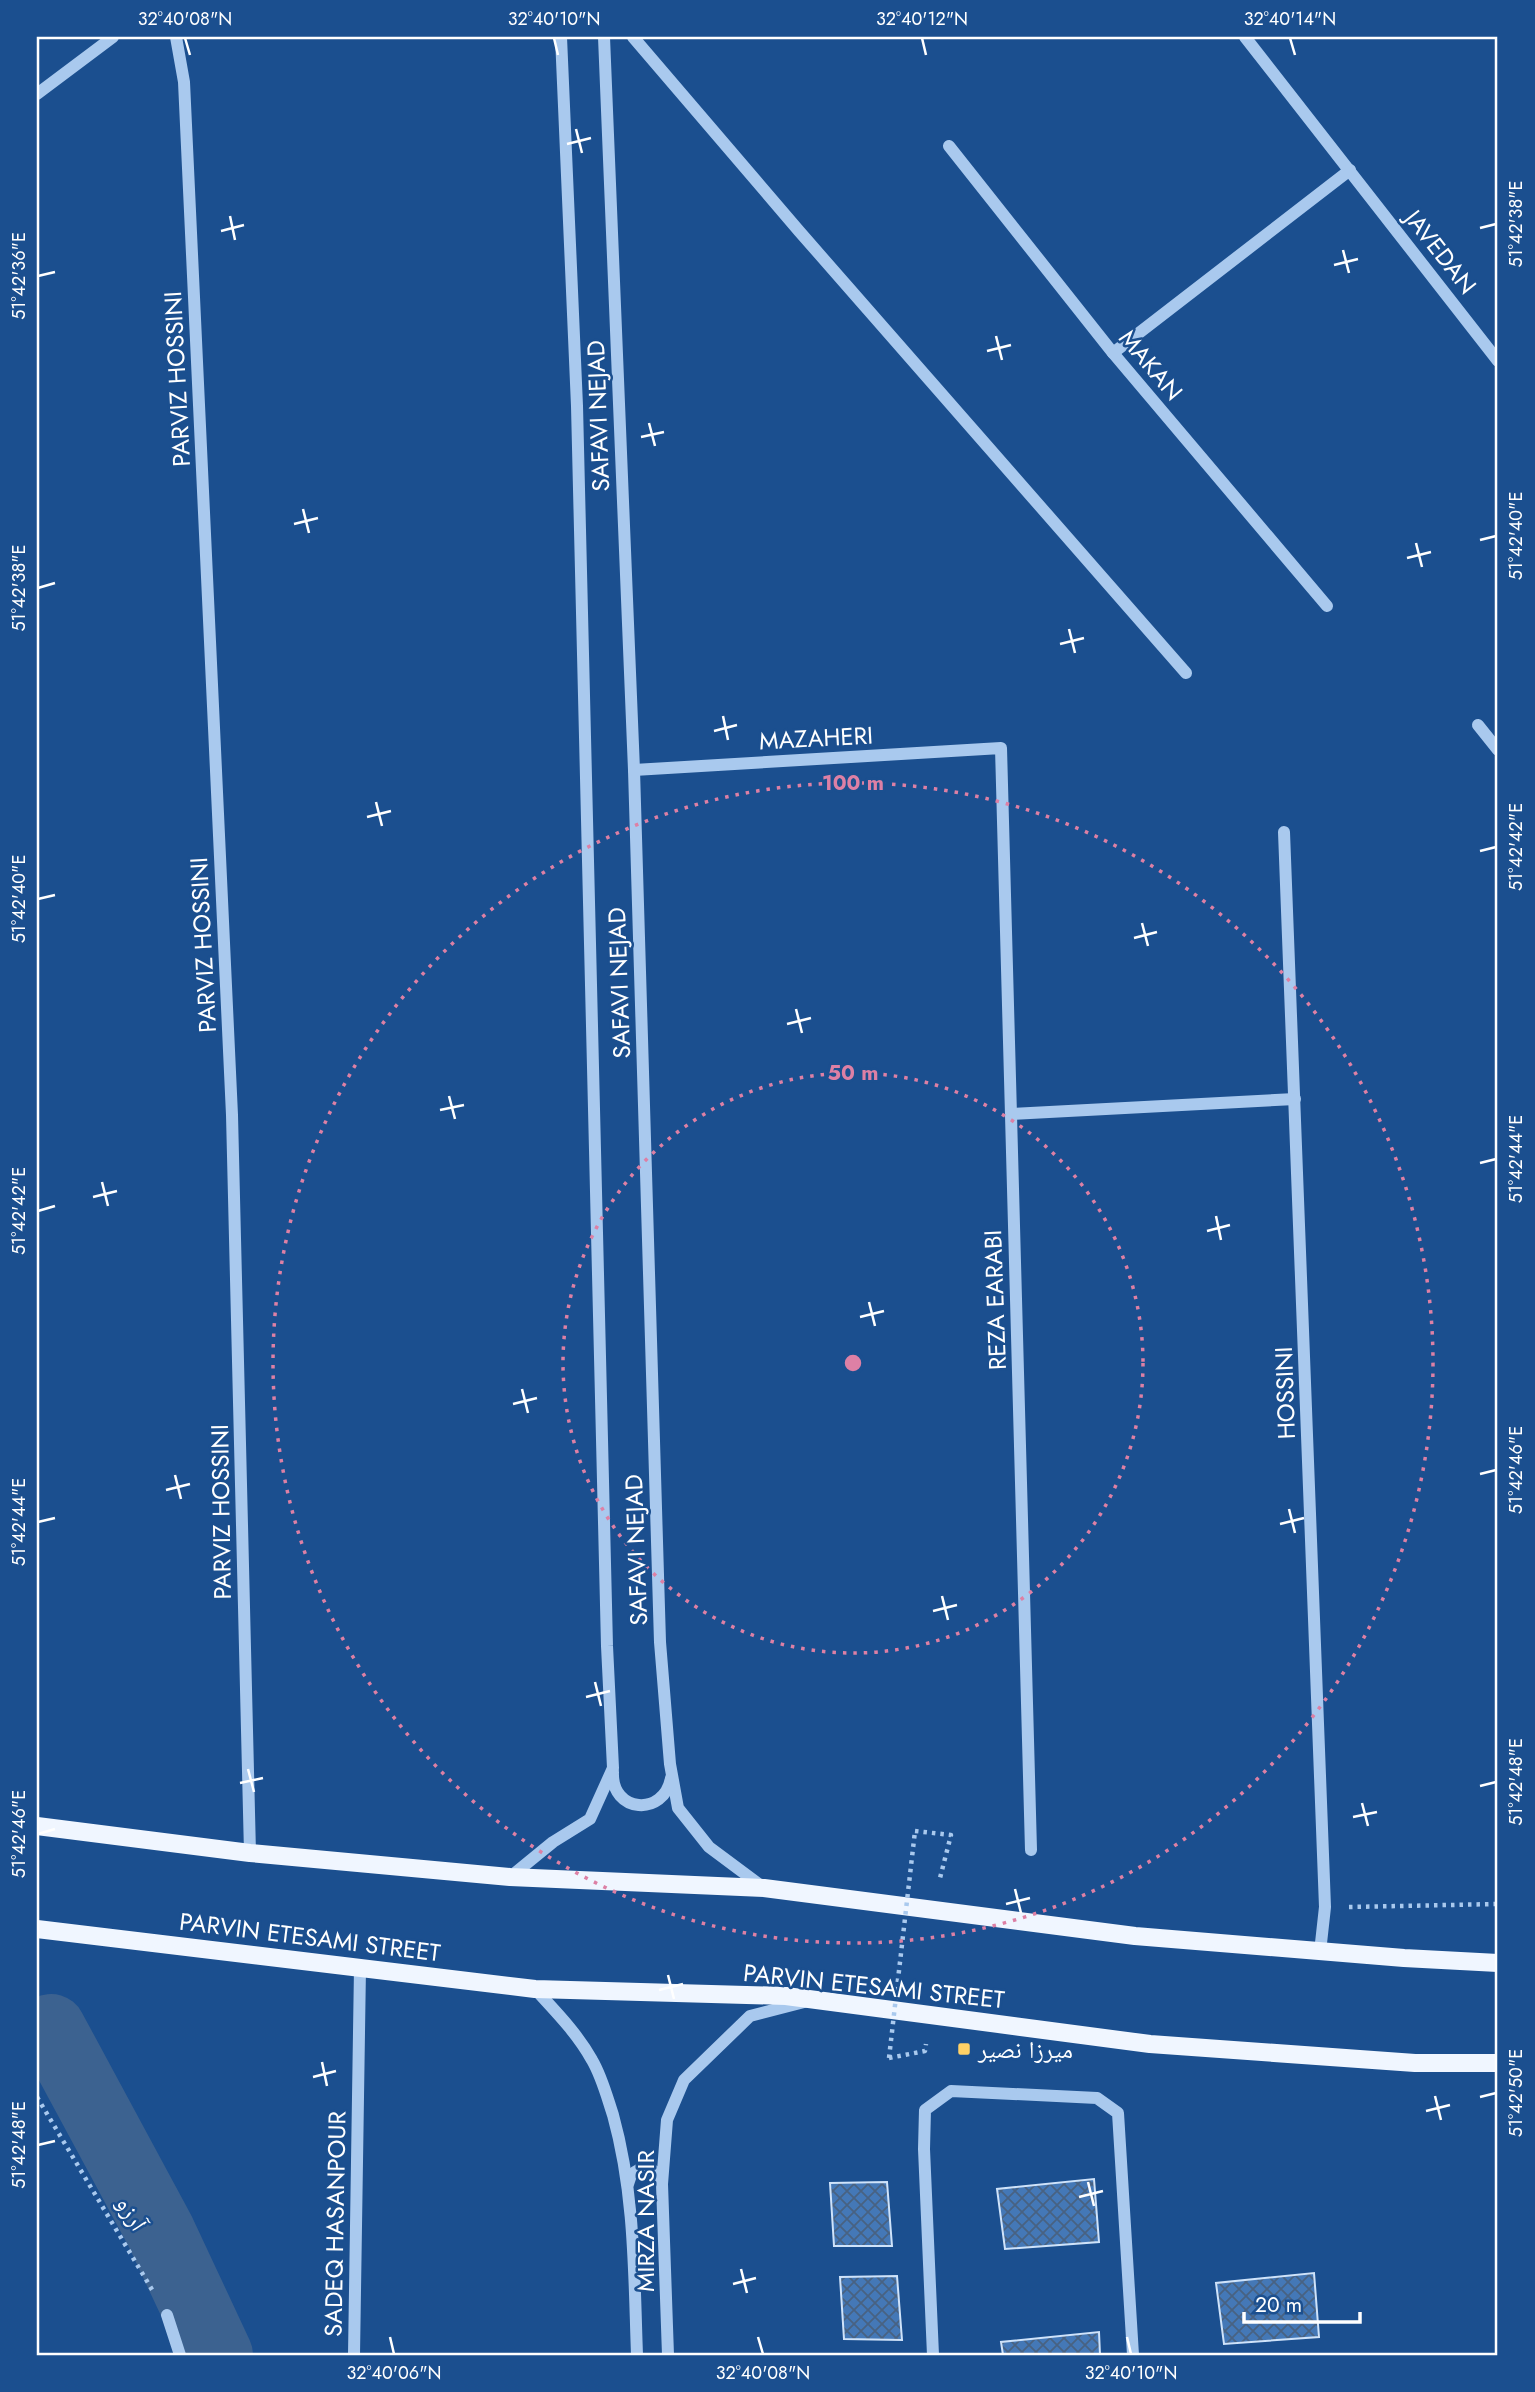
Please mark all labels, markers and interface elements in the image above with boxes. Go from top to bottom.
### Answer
text: 32°40'08"N [138,6,232,32]
text: 32°40'10"N [508,6,600,32]
text: 32°40'12"N [876,6,968,32]
text: 32°40'14"N [1244,6,1336,32]
text: 51°42'38"E [1503,180,1529,268]
street label: JAVEDAN [1395,200,1485,301]
text: 51°42'36"E [6,232,32,320]
street label: PARVIZ HOSSINI [155,290,199,468]
street label: MAKAN [1111,322,1191,408]
street label: SAFAVI NEJAD [578,340,618,492]
text: 51°42'40"E [1503,492,1529,580]
text: 51°42'38"E [6,544,32,632]
street label: MAZAHERI [758,718,874,758]
text: 100 m [822,768,884,798]
text: 51°42'42"E [1503,803,1529,891]
text: 51°42'40"E [6,855,32,943]
street label: PARVIZ HOSSINI [181,856,225,1034]
street label: SAFAVI NEJAD [599,907,639,1059]
text: 50 m [828,1058,878,1088]
text: 51°42'44"E [1503,1115,1529,1203]
text: 51°42'42"E [6,1167,32,1255]
street label: REZA EARABI [975,1229,1015,1371]
street label: HOSSINI [1266,1346,1304,1440]
centre of rings [841,1351,865,1375]
street label: PARVIZ HOSSINI [202,1424,240,1600]
text: 51°42'46"E [1503,1426,1529,1514]
street label: SAFAVI NEJAD [616,1474,656,1626]
text: 51°42'44"E [6,1478,32,1566]
text: 51°42'48"E [1503,1738,1529,1826]
text: 51°42'46"E [6,1790,32,1878]
street label: PARVIN ETESAMI STREET [178,1904,442,1970]
street label: PARVIN ETESAMI STREET [742,1955,1006,2017]
place label: میرزا نصیر [977,2032,1073,2067]
marker: میرزا نصیر [956,2041,972,2057]
text: 51°42'50"E [1503,2049,1529,2137]
text: 51°42'48"E [6,2101,32,2189]
street label: SADEQ HASANPOUR [316,2110,354,2337]
street label: MIRZA NASIR [628,2150,663,2292]
street label: آرزو [108,2189,157,2238]
scale bar [1244,2280,1360,2324]
text: 20 m [1255,2290,1302,2320]
text: 32°40'06"N [347,2360,442,2386]
text: 32°40'08"N [716,2360,810,2386]
text: 32°40'10"N [1085,2360,1177,2386]

